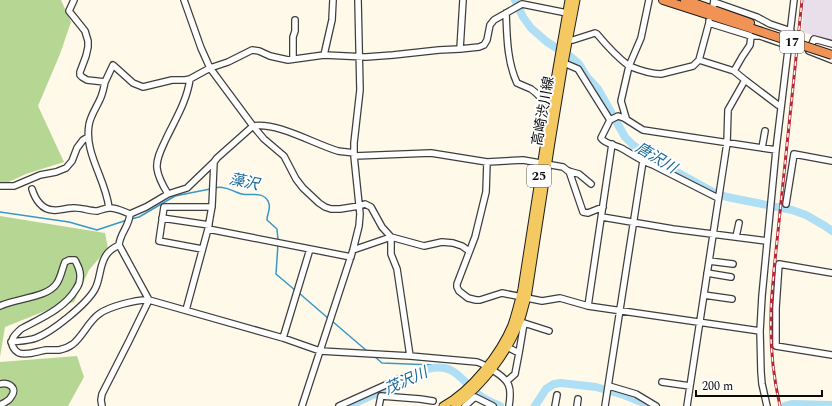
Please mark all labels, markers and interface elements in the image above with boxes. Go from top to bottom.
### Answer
road number: 17 [780,31,804,53]
street label: 高崎渋川線 [527,75,559,147]
water label: 唐沢川 [631,137,683,180]
road number: 25 [527,165,551,187]
water label: 藻沢 [227,168,263,197]
water label: 茂沢川 [381,361,433,401]
scale bar [696,372,822,398]
text: 200 m [702,377,733,396]

